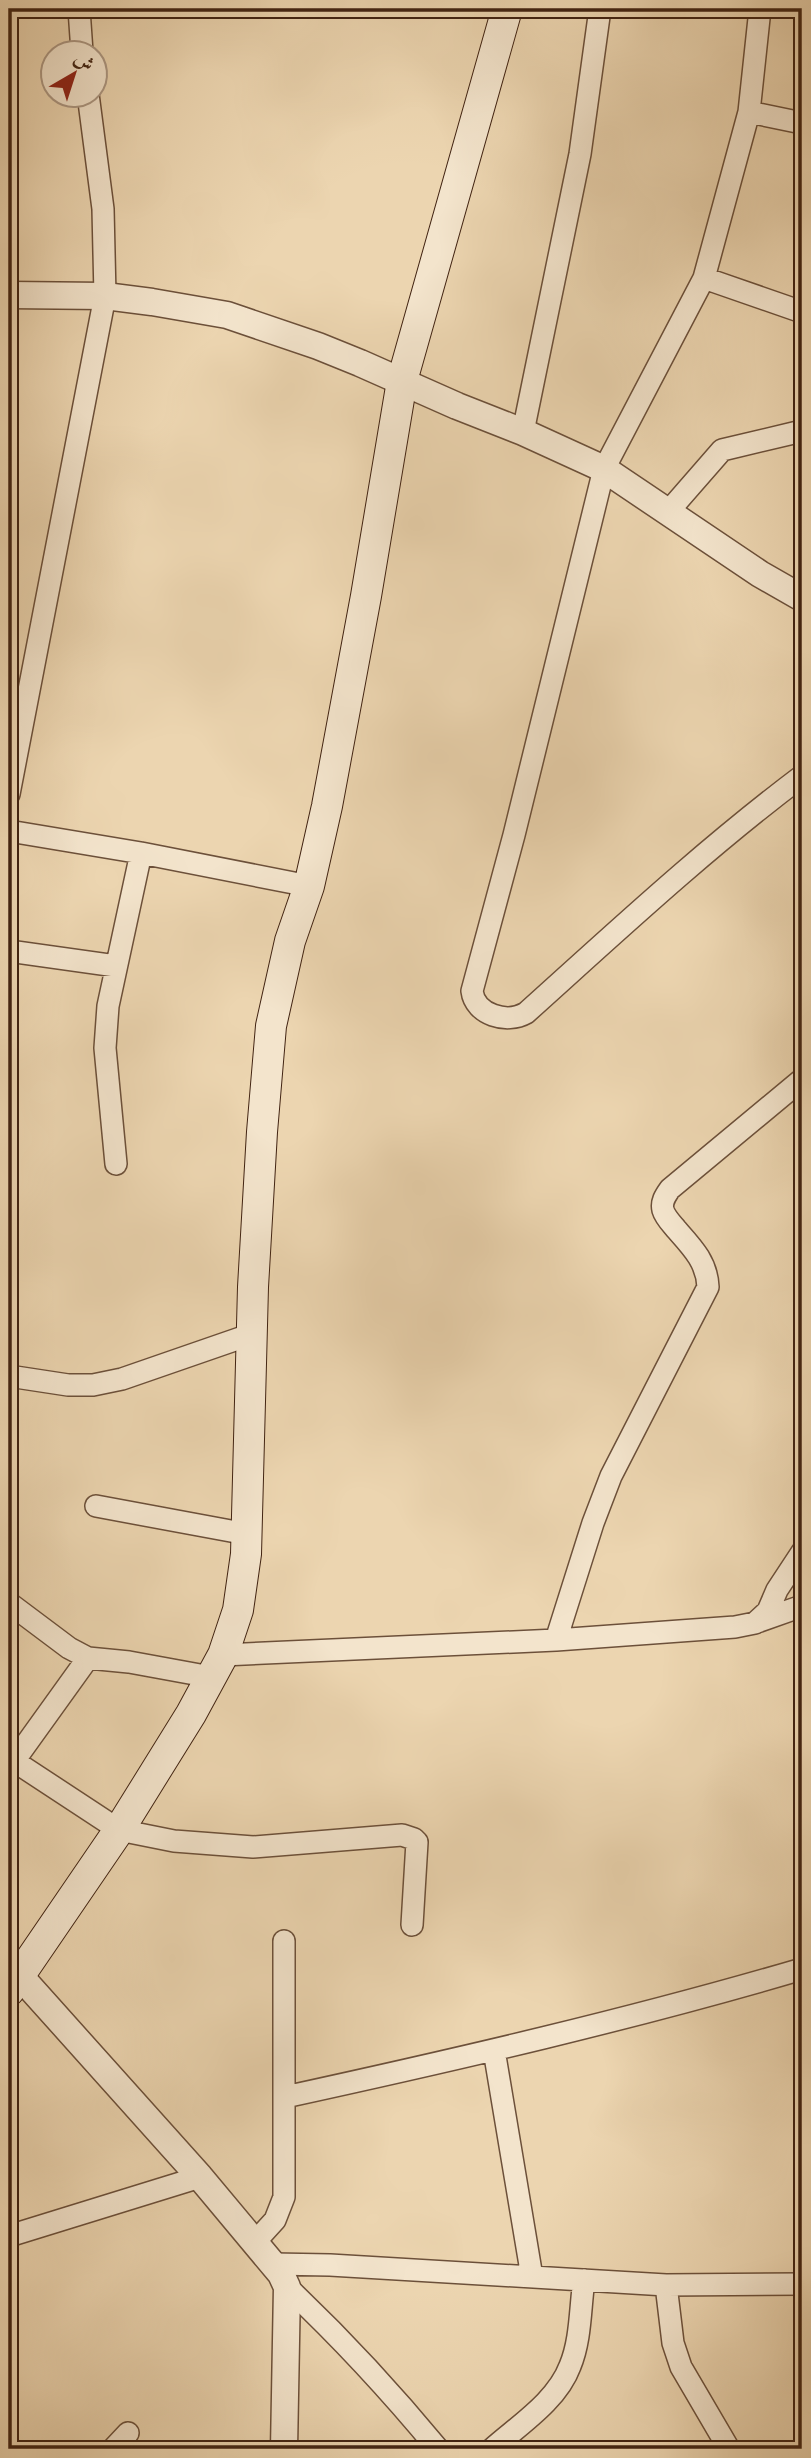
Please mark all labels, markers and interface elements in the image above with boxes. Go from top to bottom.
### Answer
north arrow [38,38,108,108]
text: ش [70,46,99,76]

